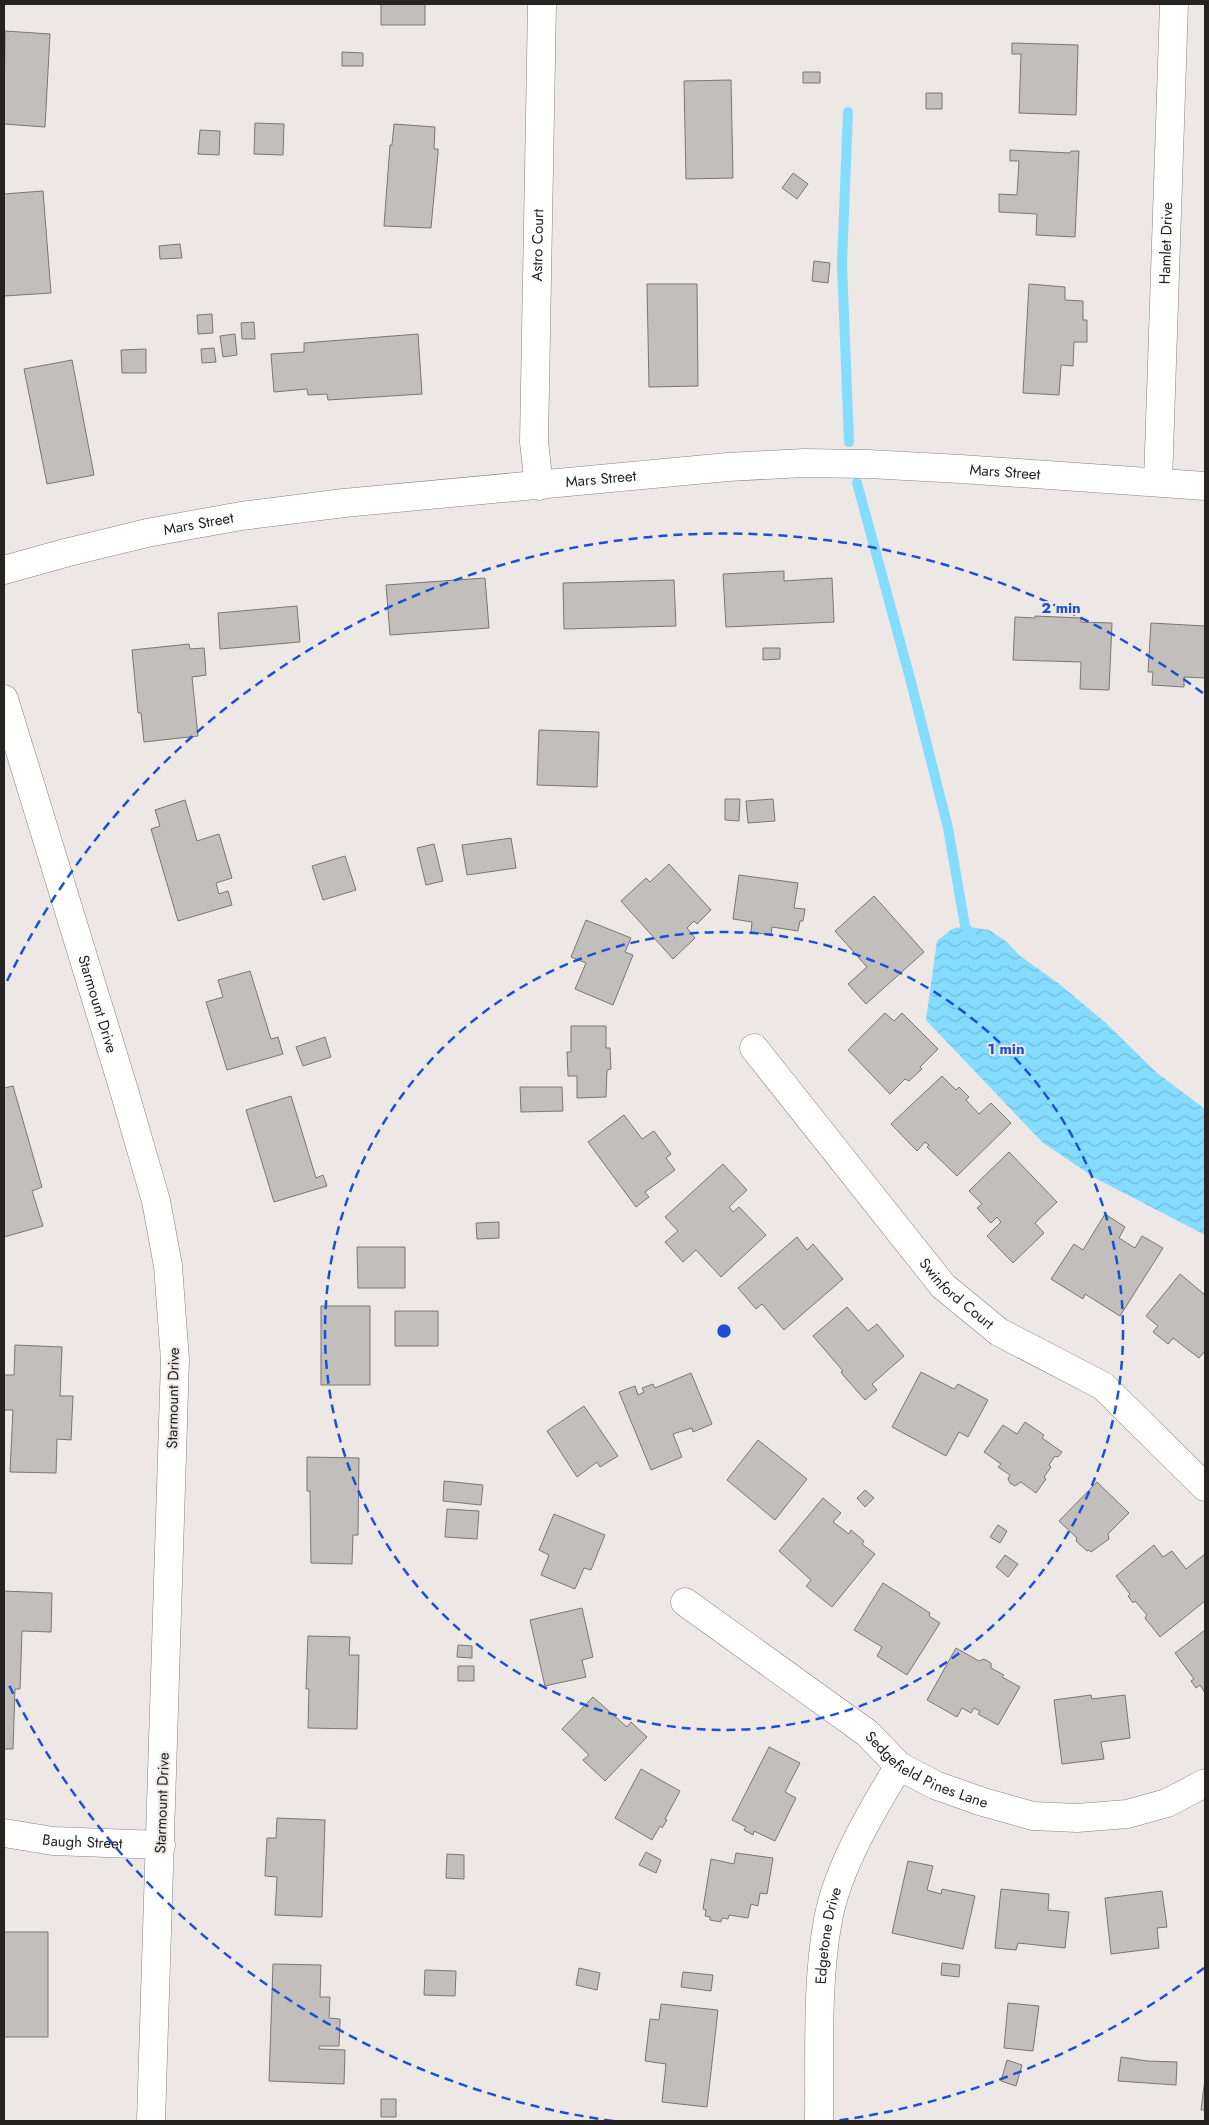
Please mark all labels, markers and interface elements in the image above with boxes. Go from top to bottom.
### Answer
street label: Hamlet Drive [1154,201,1178,285]
street label: Astro Court [526,209,549,282]
street label: Mars Street [969,459,1041,486]
street label: Mars Street [564,465,638,493]
street label: Mars Street [162,506,236,541]
text: 2 min [1041,597,1081,619]
street label: Starmount Drive [72,952,123,1056]
text: 1 min [987,1038,1025,1060]
street label: Swinford Court [914,1253,999,1335]
centre of rings [715,1322,733,1340]
street label: Starmount Drive [161,1347,185,1449]
street label: Sedgefield Pines Lane [860,1726,991,1814]
street label: Starmount Drive [149,1752,175,1854]
street label: Baugh Street [41,1828,123,1855]
street label: Edgetone Drive [810,1884,847,1985]

